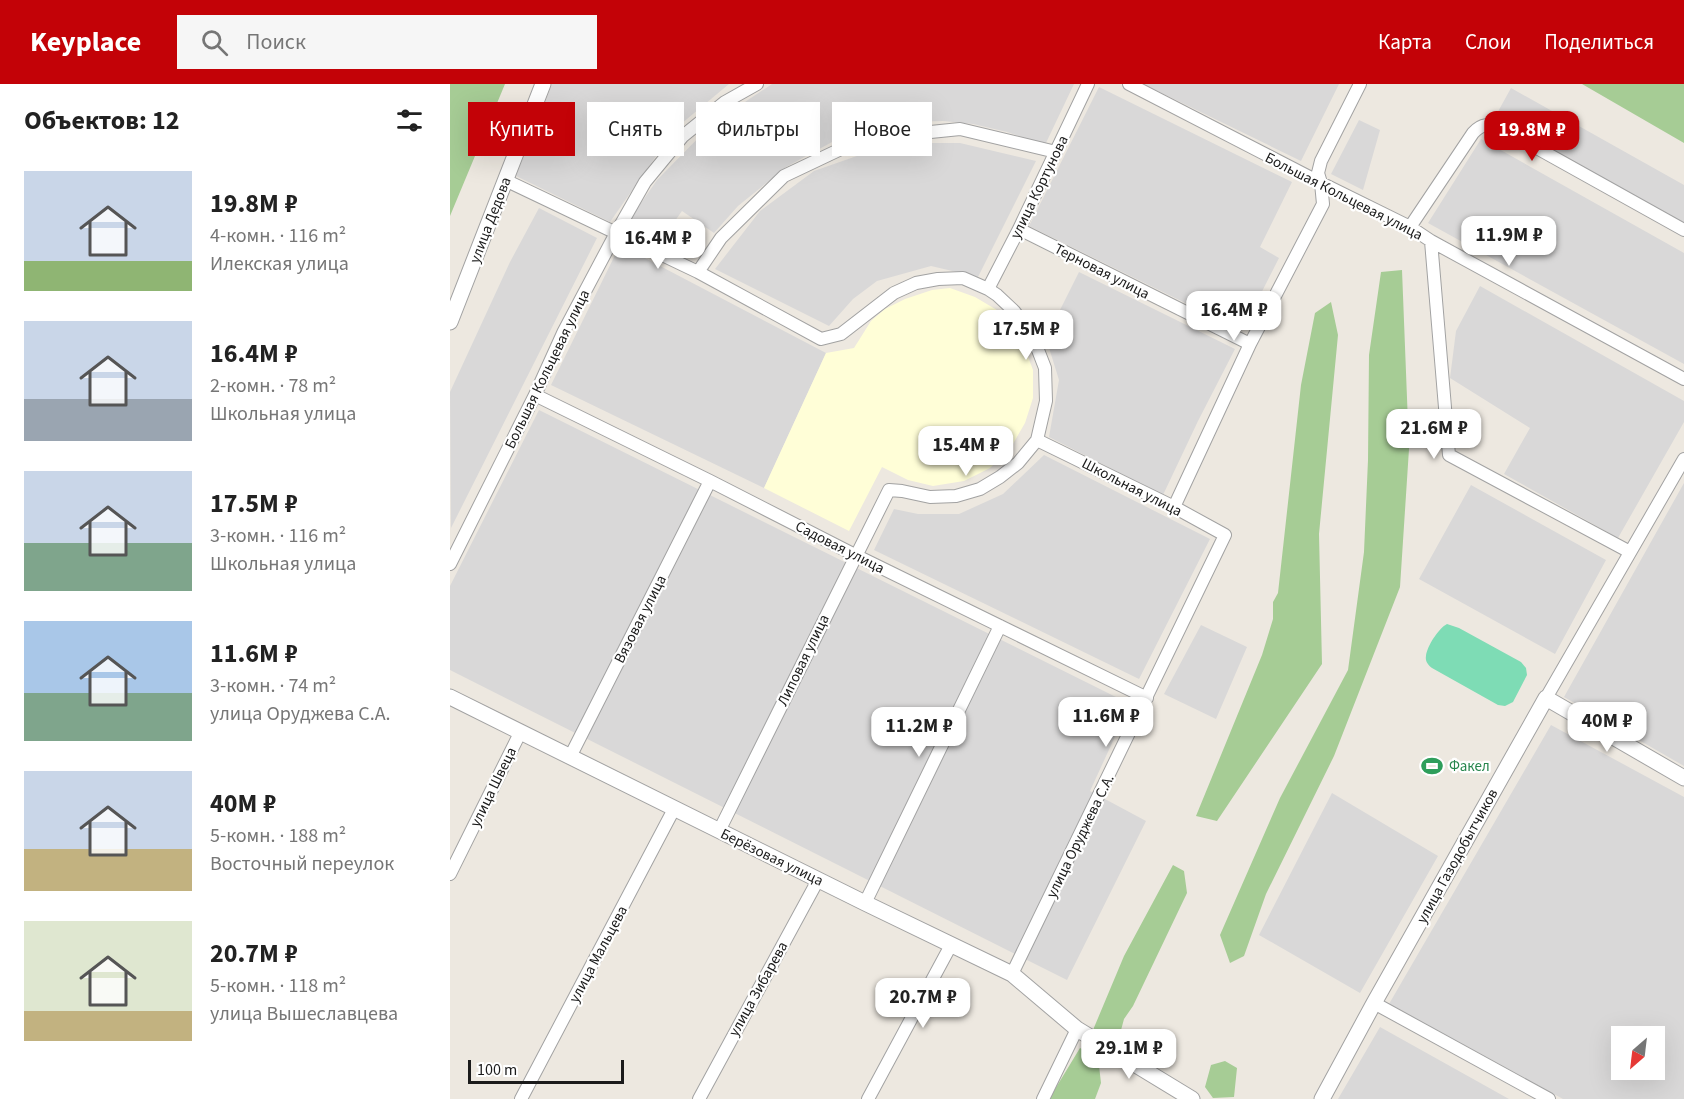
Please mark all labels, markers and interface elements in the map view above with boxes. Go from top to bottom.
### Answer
search box [177,15,597,69]
text: Keyplace [30,22,141,62]
icon: search [198,26,231,59]
text: Поиск [246,26,306,58]
text: Карта [1378,27,1432,57]
text: Слои [1465,27,1511,57]
text: Поделиться [1544,27,1654,57]
text: Объектов: 12 [24,102,180,139]
chip: Купить [468,102,575,156]
chip: Снять [587,102,684,156]
chip: Фильтры [696,102,820,156]
chip: Новое [832,102,932,156]
icon: filters [393,104,426,137]
pin: 19.8M ₽ [1477,111,1587,162]
text: 19.8M ₽ [1498,116,1566,144]
street label: улица Кортунова [1005,132,1074,242]
street label: Большая Кольцевая улица [1261,147,1426,245]
street label: улица Дедова [464,174,517,266]
text: 19.8M ₽ [210,185,298,222]
icon: home [72,195,144,267]
pin: 11.9M ₽ [1454,216,1564,267]
pin: 16.4M ₽ [603,219,713,270]
text: 11.9M ₽ [1475,221,1543,249]
text: 4-комн. · 116 m² [210,222,346,250]
text: 16.4M ₽ [624,224,692,252]
street label: Терновая улица [1050,238,1153,305]
text: Илекская улица [210,250,349,278]
street label: Большая Кольцевая улица [500,286,595,452]
pin: 16.4M ₽ [1179,291,1289,342]
text: 16.4M ₽ [1200,296,1268,324]
pin: 17.5M ₽ [971,310,1081,361]
text: 17.5M ₽ [992,315,1060,343]
text: 16.4M ₽ [210,335,298,372]
icon: home [72,345,144,417]
text: 2-комн. · 78 m² [210,372,336,400]
text: Школьная улица [210,400,356,428]
pin: 21.6M ₽ [1379,409,1489,460]
text: 21.6M ₽ [1400,414,1468,442]
pin: 15.4M ₽ [911,426,1021,477]
text: 15.4M ₽ [932,431,1000,459]
street label: Школьная улица [1078,453,1185,522]
text: 17.5M ₽ [210,485,298,522]
icon: home [72,495,144,567]
street label: Садовая улица [792,516,888,579]
text: 3-комн. · 116 m² [210,522,346,550]
text: Школьная улица [210,550,356,578]
street label: Вязовая улица [609,571,672,667]
street label: Липовая улица [772,611,835,710]
text: 11.6M ₽ [210,635,298,672]
icon: home [72,645,144,717]
text: 3-комн. · 74 m² [210,672,336,700]
pin: 11.6M ₽ [1051,697,1161,748]
text: улица Оруджева С.А. [210,700,391,728]
text: 11.6M ₽ [1072,702,1140,730]
pin: 40M ₽ [1565,702,1649,753]
pin: 11.2M ₽ [864,707,974,758]
text: 40M ₽ [1582,707,1632,735]
text: 11.2M ₽ [885,712,953,740]
street label: улица Швеца [465,744,522,831]
sports icon: Факел [1420,754,1444,778]
place label: Факел [1449,756,1490,777]
street label: улица Оруджева С.А. [1041,771,1120,902]
text: 40M ₽ [210,785,276,822]
street label: улица Газодобытчиков [1412,785,1503,927]
icon: home [72,795,144,867]
text: 5-комн. · 188 m² [210,822,346,850]
street label: Берёзовая улица [717,823,827,891]
text: Восточный переулок [210,850,394,878]
street label: улица Мальцева [564,902,633,1006]
text: 20.7M ₽ [210,935,298,972]
street label: улица Зибарева [724,938,793,1040]
icon: home [72,945,144,1017]
text: 5-комн. · 118 m² [210,972,346,1000]
pin: 20.7M ₽ [868,978,978,1029]
text: 20.7M ₽ [889,983,957,1011]
text: улица Вышеславцева [210,1000,398,1028]
north arrow [1611,1026,1665,1080]
map controls [1611,1026,1665,1080]
pin: 29.1M ₽ [1074,1029,1184,1080]
text: 29.1M ₽ [1095,1034,1163,1062]
scale bar [468,1057,624,1084]
text: 100 m [477,1059,517,1081]

